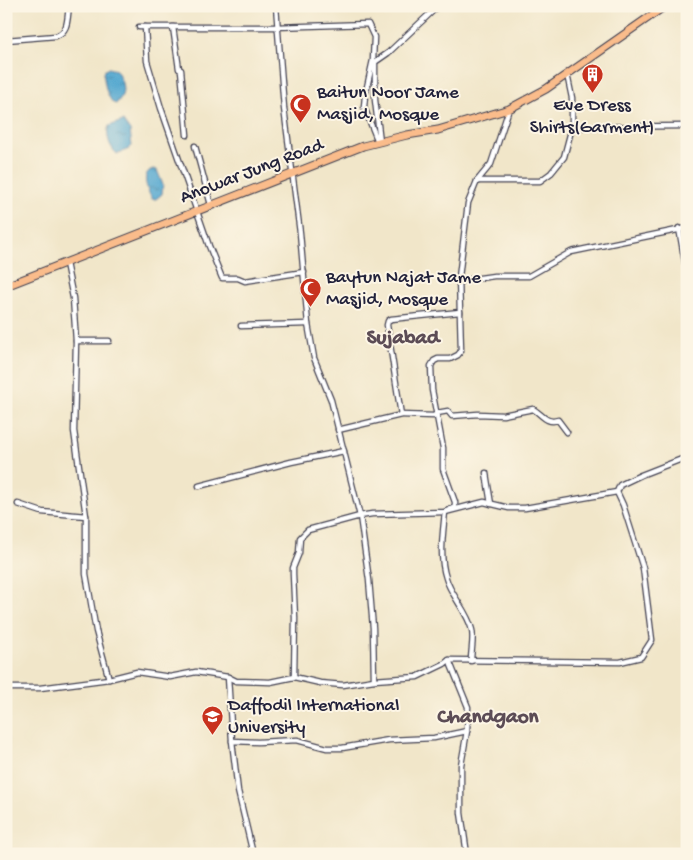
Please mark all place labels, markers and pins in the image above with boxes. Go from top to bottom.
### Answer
building icon: Eve Dress Shirts(Garment) [580,63,604,94]
place label: Baitun Noor Jame Masjid, Mosque [316,82,459,127]
mosque icon: Baitun Noor Jame Masjid, Mosque [289,92,313,123]
place label: Eve Dress Shirts(Garment) [530,95,654,140]
place label: Baytun Najat Jame Masjid, Mosque [325,267,481,312]
mosque icon: Baytun Najat Jame Masjid, Mosque [298,277,322,308]
place label: Daffodil International University [226,695,399,740]
school or university icon: Daffodil International University [200,705,224,736]

